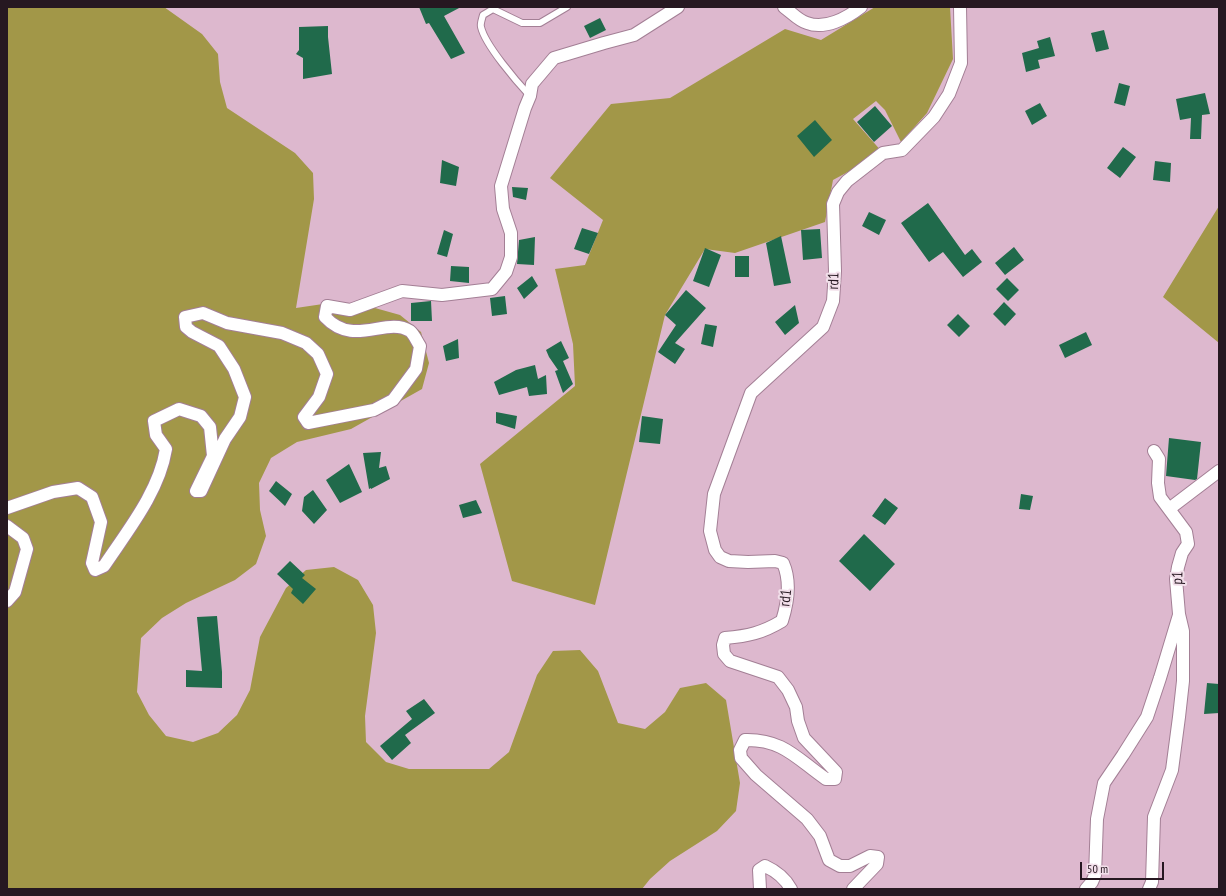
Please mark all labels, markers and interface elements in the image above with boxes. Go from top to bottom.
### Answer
street label: rd1 [825,272,843,290]
street label: p1 [1169,571,1187,585]
street label: rd1 [776,588,796,608]
scale bar [1082,854,1166,880]
text: 50 m [1087,861,1108,876]

